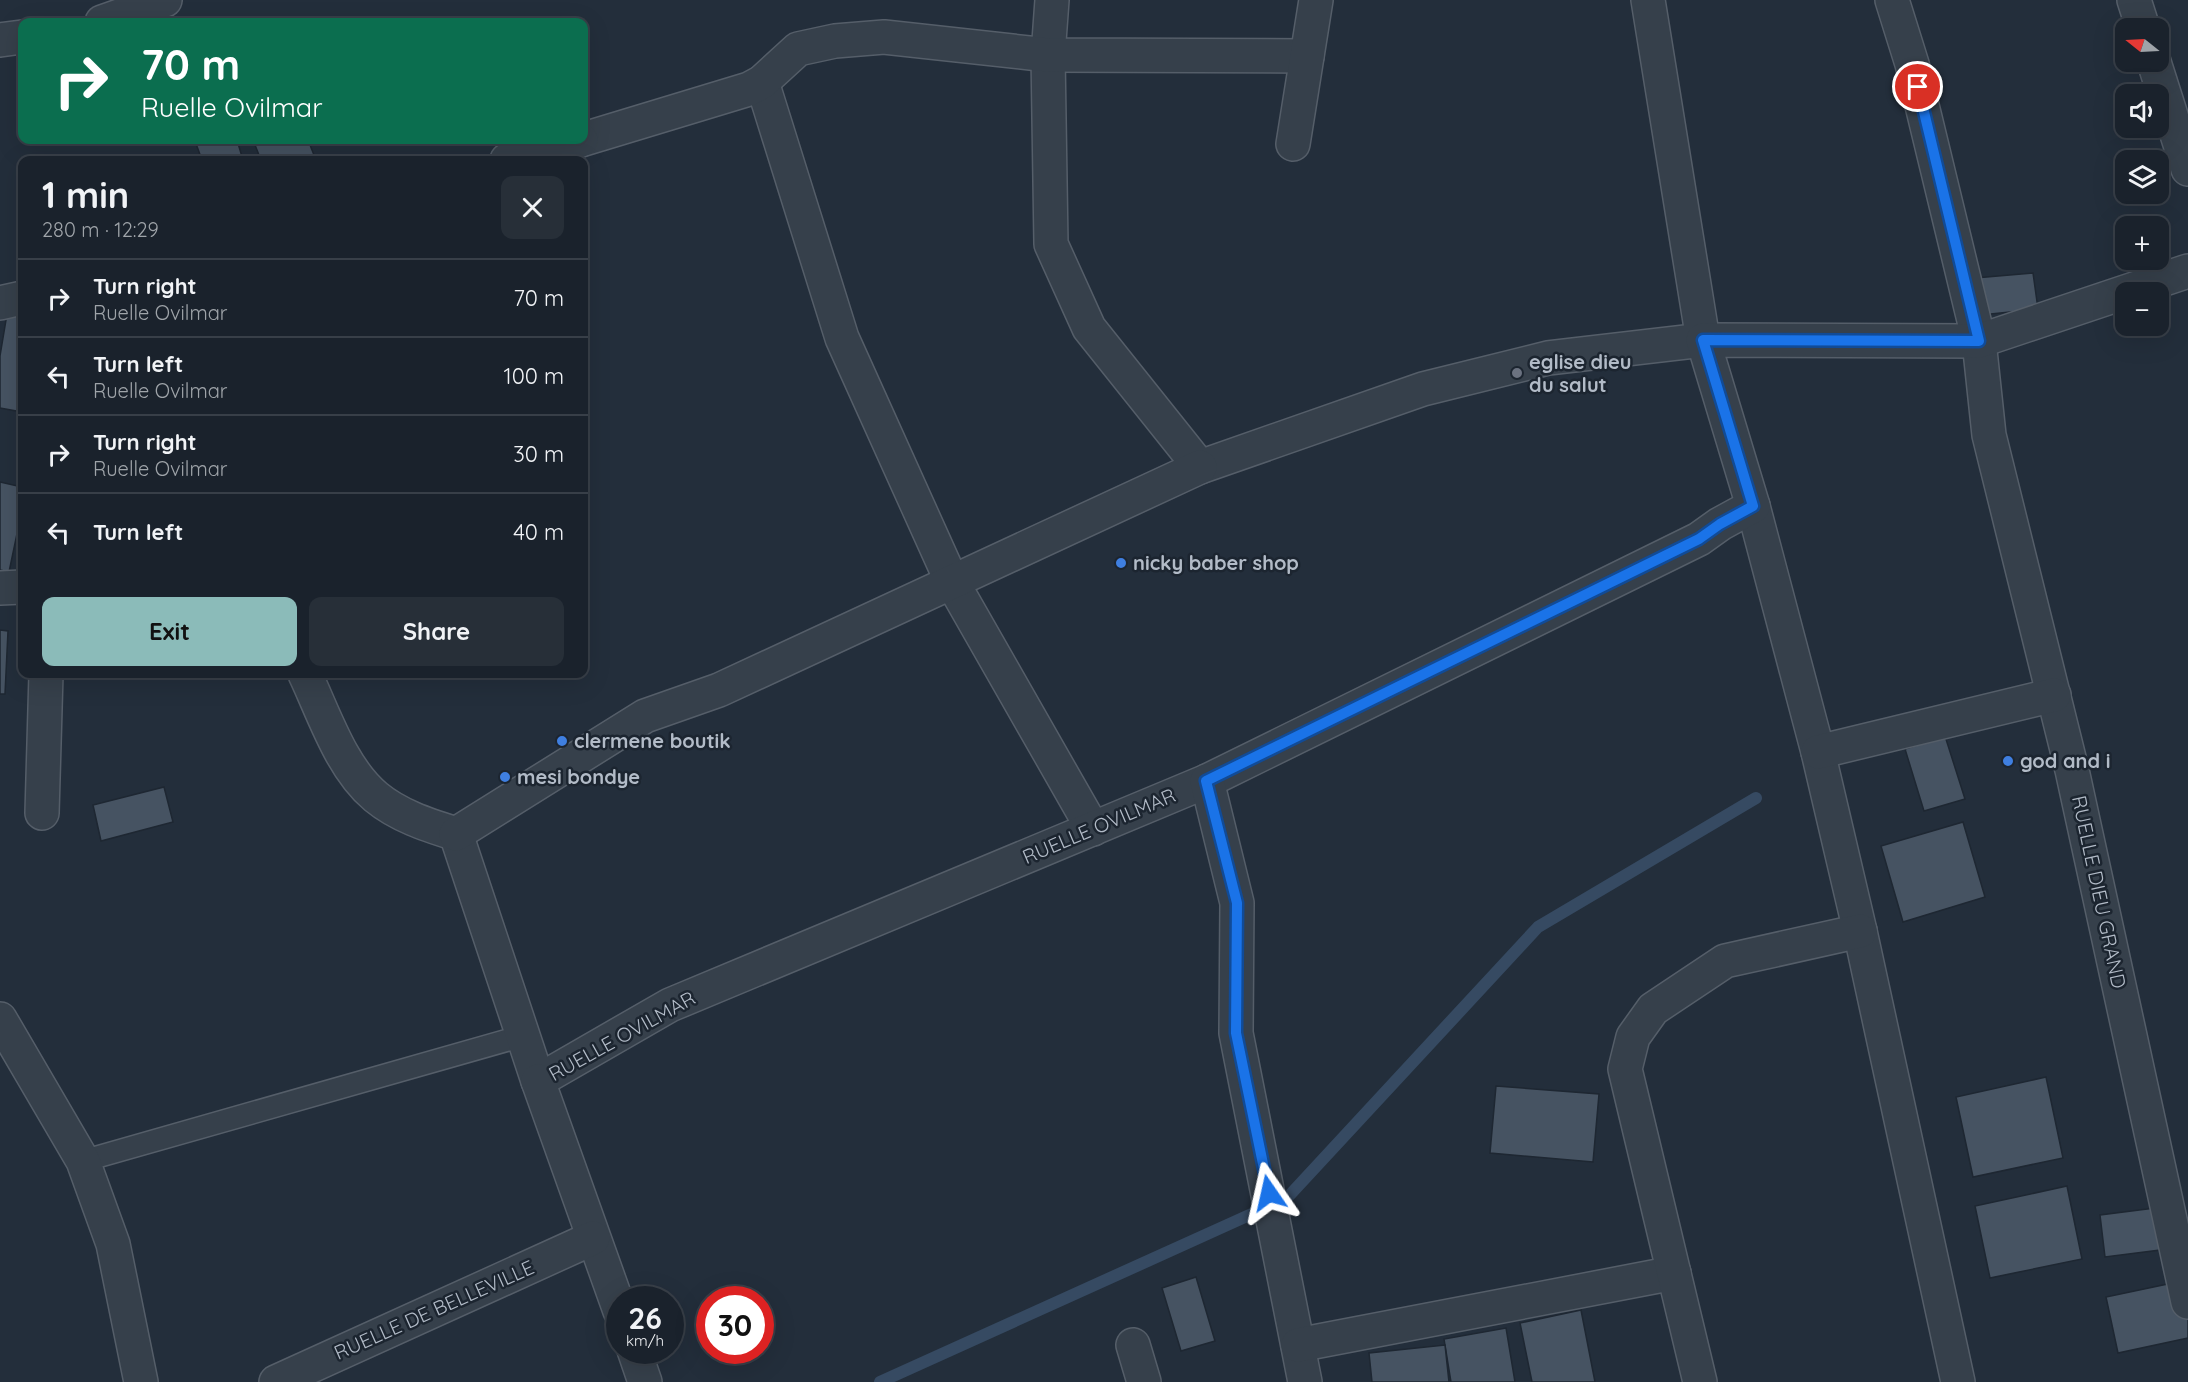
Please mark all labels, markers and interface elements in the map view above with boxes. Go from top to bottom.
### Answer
north arrow [2115,18,2169,72]
map controls [2115,18,2169,336]
text: 70 m [141,38,240,91]
icon: right [42,42,120,120]
pin [1892,61,1943,112]
icon: arrive [1901,70,1934,103]
button: sound [2115,84,2169,138]
text: Ruelle Ovilmar [141,90,323,124]
button: layers [2115,150,2169,204]
text: 1 min [42,172,129,217]
button: close [501,176,564,239]
button: + [2115,216,2169,270]
text: 280 m · 12:29 [42,217,159,242]
text: Turn right [93,272,197,300]
icon: right [42,282,75,315]
button: − [2115,282,2169,336]
text: 70 m [514,284,564,312]
text: Ruelle Ovilmar [93,300,227,325]
place label: eglise dieu du salut [1529,349,1631,397]
text: Turn left [93,350,183,378]
icon: left [42,360,75,393]
text: 100 m [504,362,564,390]
marker: eglise dieu du salut [1510,366,1524,380]
text: Ruelle Ovilmar [93,378,227,403]
text: Turn right [93,428,197,456]
icon: right [42,438,75,471]
text: 30 m [513,440,564,468]
text: Ruelle Ovilmar [93,456,227,481]
icon: left [42,516,75,549]
text: Turn left [93,518,183,546]
text: 40 m [513,518,564,546]
place label: nicky baber shop [1133,550,1299,575]
marker: nicky baber shop [1114,556,1128,570]
button: Exit [42,597,297,666]
button: Share [309,597,564,666]
place label: clermene boutik [574,728,731,753]
marker: clermene boutik [555,734,569,748]
place label: god and i [2020,748,2110,773]
marker: god and i [2001,754,2015,768]
place label: mesi bondye [517,764,640,789]
marker: mesi bondye [498,770,512,784]
street label: RUELLE OVILMAR [1018,782,1179,869]
street label: RUELLE DIEU GRAND [2067,793,2132,991]
street label: RUELLE OVILMAR [544,985,700,1086]
position arrow [1237,1161,1301,1225]
street label: RUELLE DE BELLEVILLE [330,1254,538,1365]
speed limit sign: 30 [696,1286,774,1364]
text: 26 [628,1299,662,1337]
text: km/h [626,1331,664,1350]

